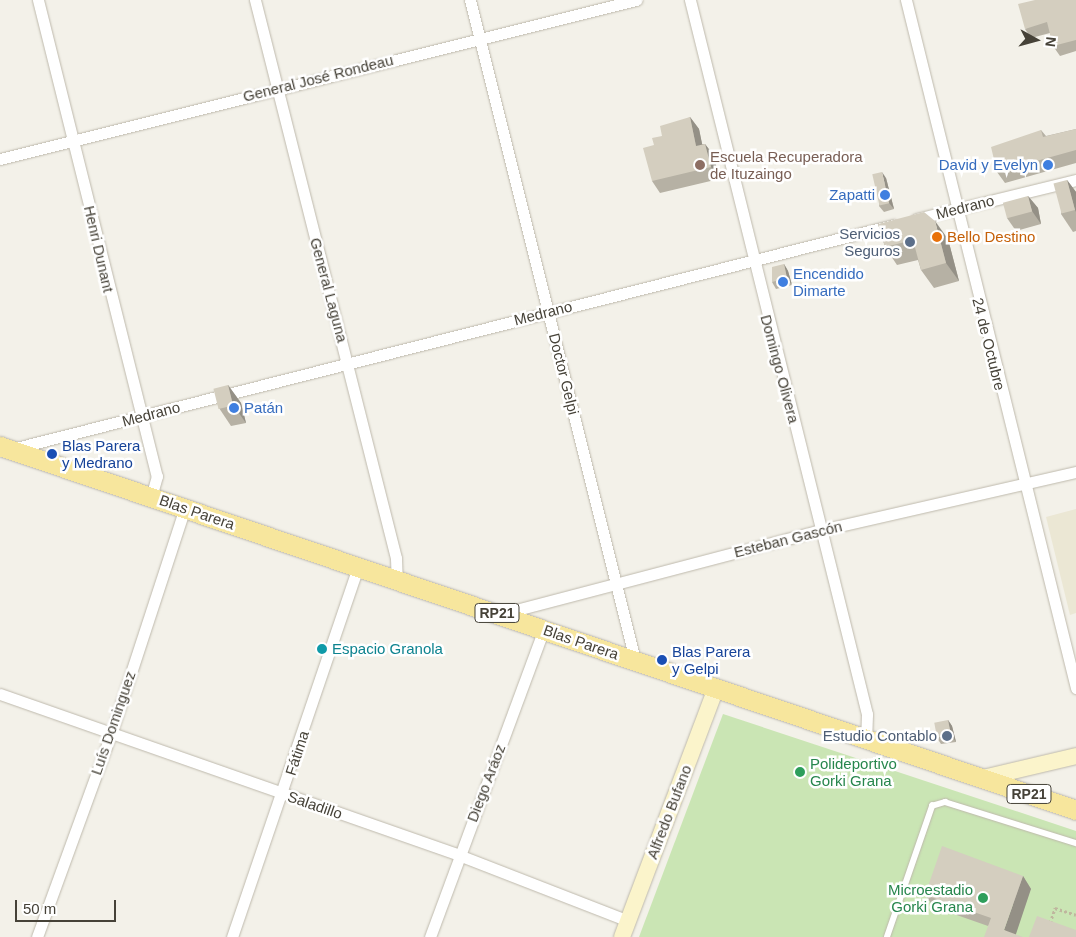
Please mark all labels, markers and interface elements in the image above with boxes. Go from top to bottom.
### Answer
north arrow [1011,15,1061,65]
text: N [1042,36,1059,48]
street label: General José Rondeau [241,51,395,105]
place label: Escuela Recuperadora de Ituzaingo [710,147,863,182]
place label: David y Evelyn [939,156,1038,174]
marker: Escuela Recuperadora de Ituzaingo [694,159,706,171]
marker: David y Evelyn [1042,159,1054,171]
place label: Zapatti [829,186,875,204]
marker: Zapatti [879,189,891,201]
street label: Medrano [934,191,996,223]
street label: Henri Dunant [80,204,118,294]
place label: Servicios Seguros [839,224,900,259]
place label: Bello Destino [947,228,1035,246]
marker: Bello Destino [931,231,943,243]
street label: General Laguna [306,236,352,344]
marker: Servicios Seguros [904,236,916,248]
place label: Encendido Dimarte [793,264,864,299]
marker: Encendido Dimarte [777,276,789,288]
street label: 24 de Octubre [969,296,1009,392]
street label: Medrano [512,297,574,329]
street label: Domingo Olivera [757,313,803,425]
street label: Doctor Gelpi [545,331,583,417]
street label: Medrano [120,398,182,430]
place label: Patán [244,399,283,417]
marker: Patán [228,402,240,414]
place label: Blas Parera y Medrano [62,436,140,471]
marker: Blas Parera y Medrano [46,448,58,460]
street label: Blas Parera [157,491,237,533]
street label: Esteban Gascón [732,517,844,561]
road number: RP21 [473,602,521,624]
street label: Blas Parera [541,621,621,663]
place label: Espacio Granola [332,640,443,658]
place label: Blas Parera y Gelpi [672,642,750,677]
marker: Espacio Granola [316,643,328,655]
marker: Blas Parera y Gelpi [656,654,668,666]
street label: Luís Dominguez [87,669,139,777]
place label: Estudio Contablo [823,727,937,745]
street label: Fátima [281,728,313,778]
marker: Estudio Contablo [941,730,953,742]
street label: Diego Aráoz [463,741,509,825]
place label: Polideportivo Gorki Grana [810,754,897,789]
street label: Alfredo Bufano [643,762,695,862]
marker: Polideportivo Gorki Grana [794,766,806,778]
road number: RP21 [1005,782,1053,806]
street label: Saladillo [285,787,345,823]
place label: Microestadio Gorki Grana [888,880,973,915]
scale bar [18,890,119,922]
marker: Microestadio Gorki Grana [977,892,989,904]
text: 50 m [23,900,56,917]

